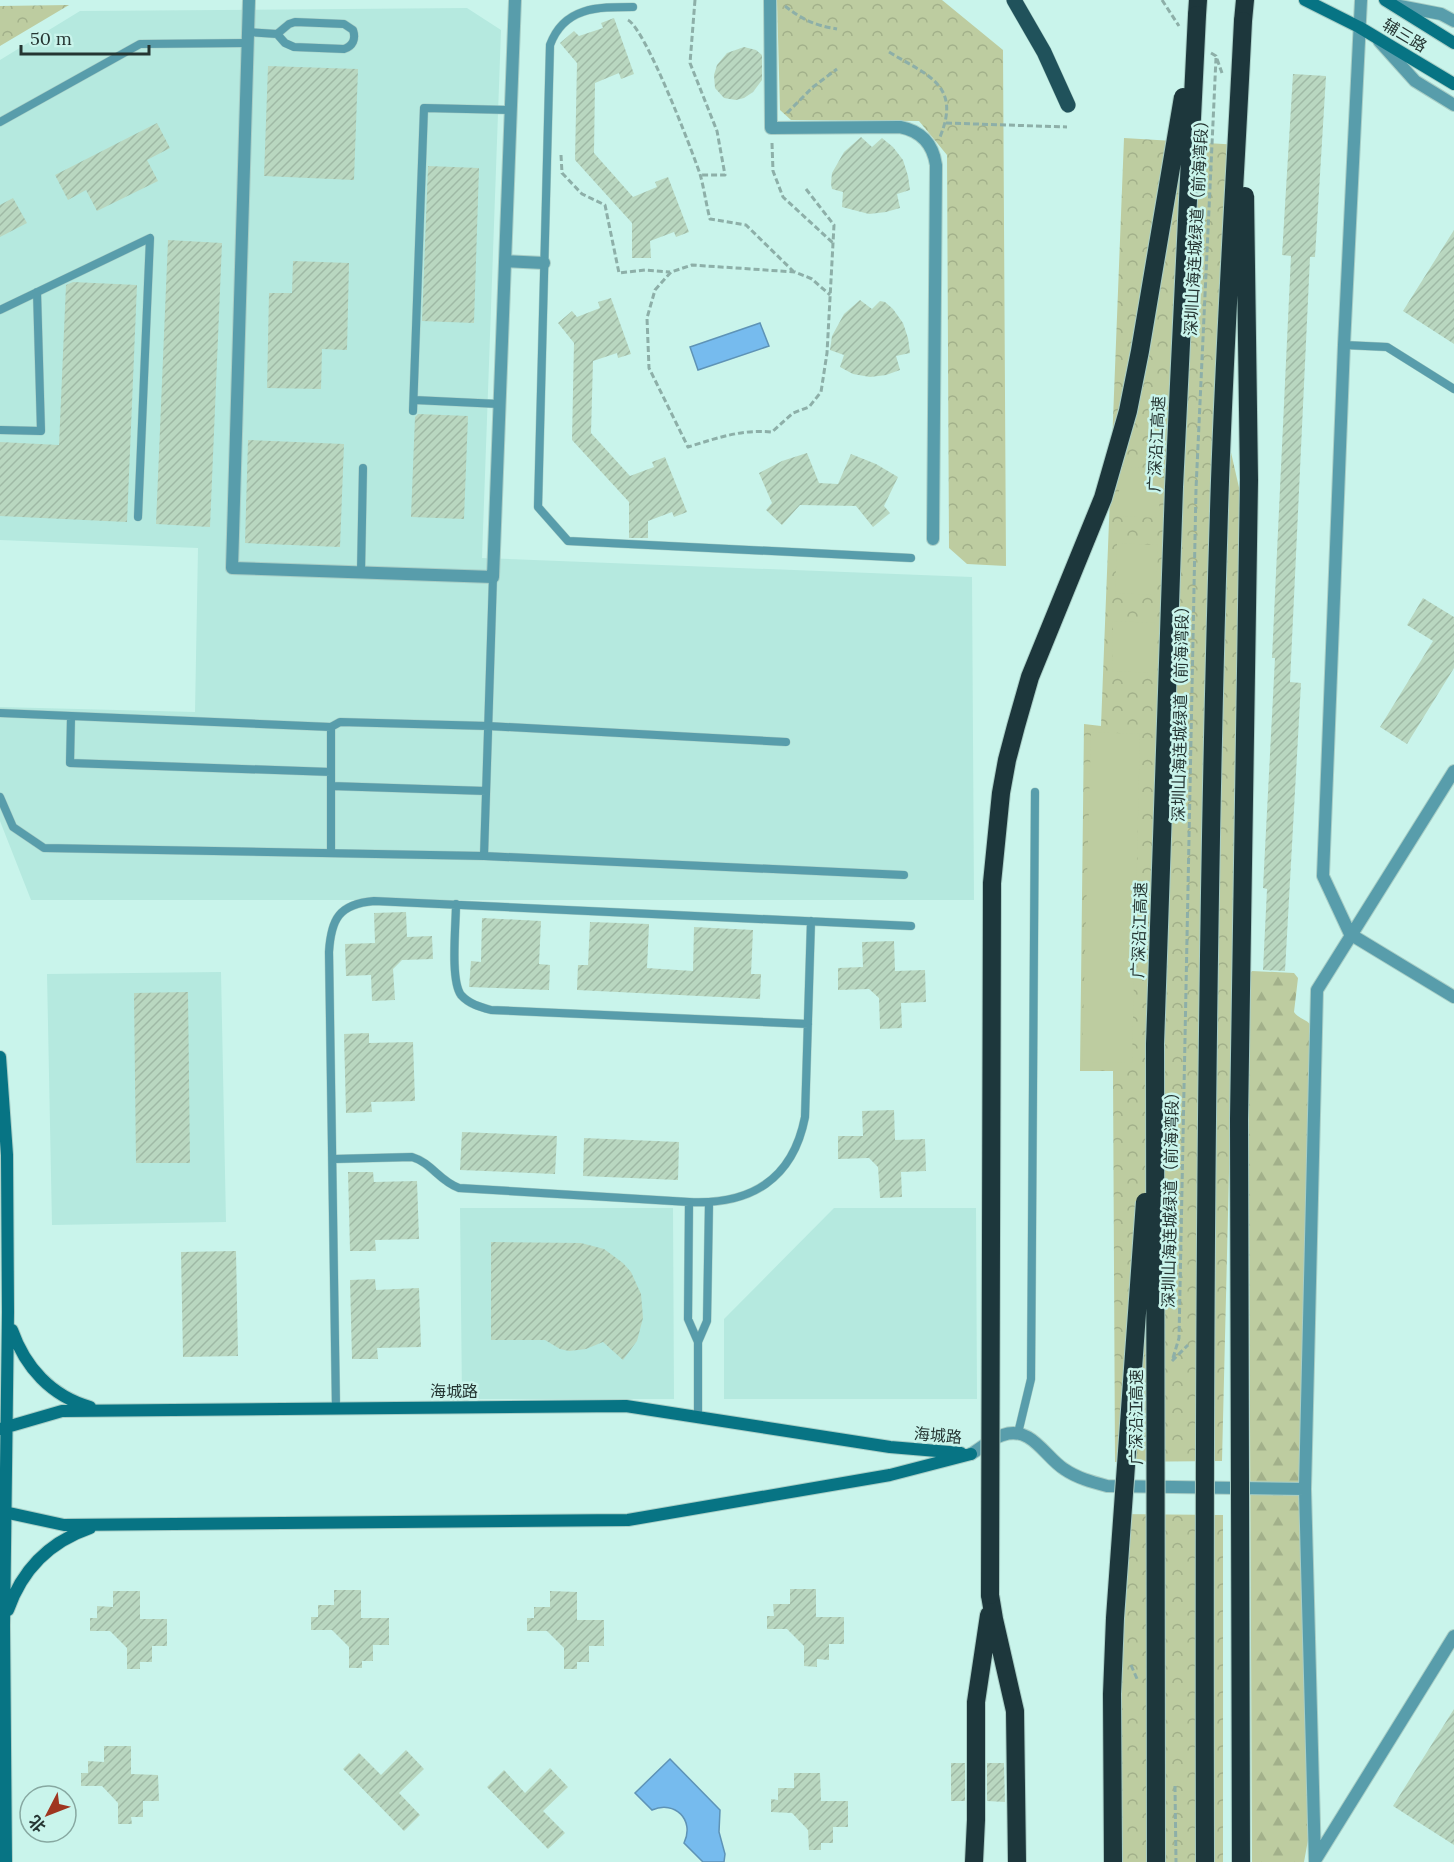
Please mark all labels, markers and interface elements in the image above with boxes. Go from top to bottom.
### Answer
street label: 辅三路 [1379,14,1431,56]
scale bar [21,18,148,56]
text: 50 m [30,27,72,50]
street label: 深圳山海连城绿道（前海湾段） [1180,112,1212,336]
street label: 广深沿江高速 [1144,396,1168,492]
street label: 深圳山海连城绿道（前海湾段） [1168,598,1192,822]
street label: 广深沿江高速 [1127,882,1151,978]
street label: 深圳山海连城绿道（前海湾段） [1158,1084,1182,1308]
street label: 广深沿江高速 [1126,1369,1146,1465]
street label: 海城路 [430,1381,478,1401]
street label: 海城路 [913,1423,963,1447]
north arrow [18,1784,78,1844]
text: 北 [24,1811,50,1837]

